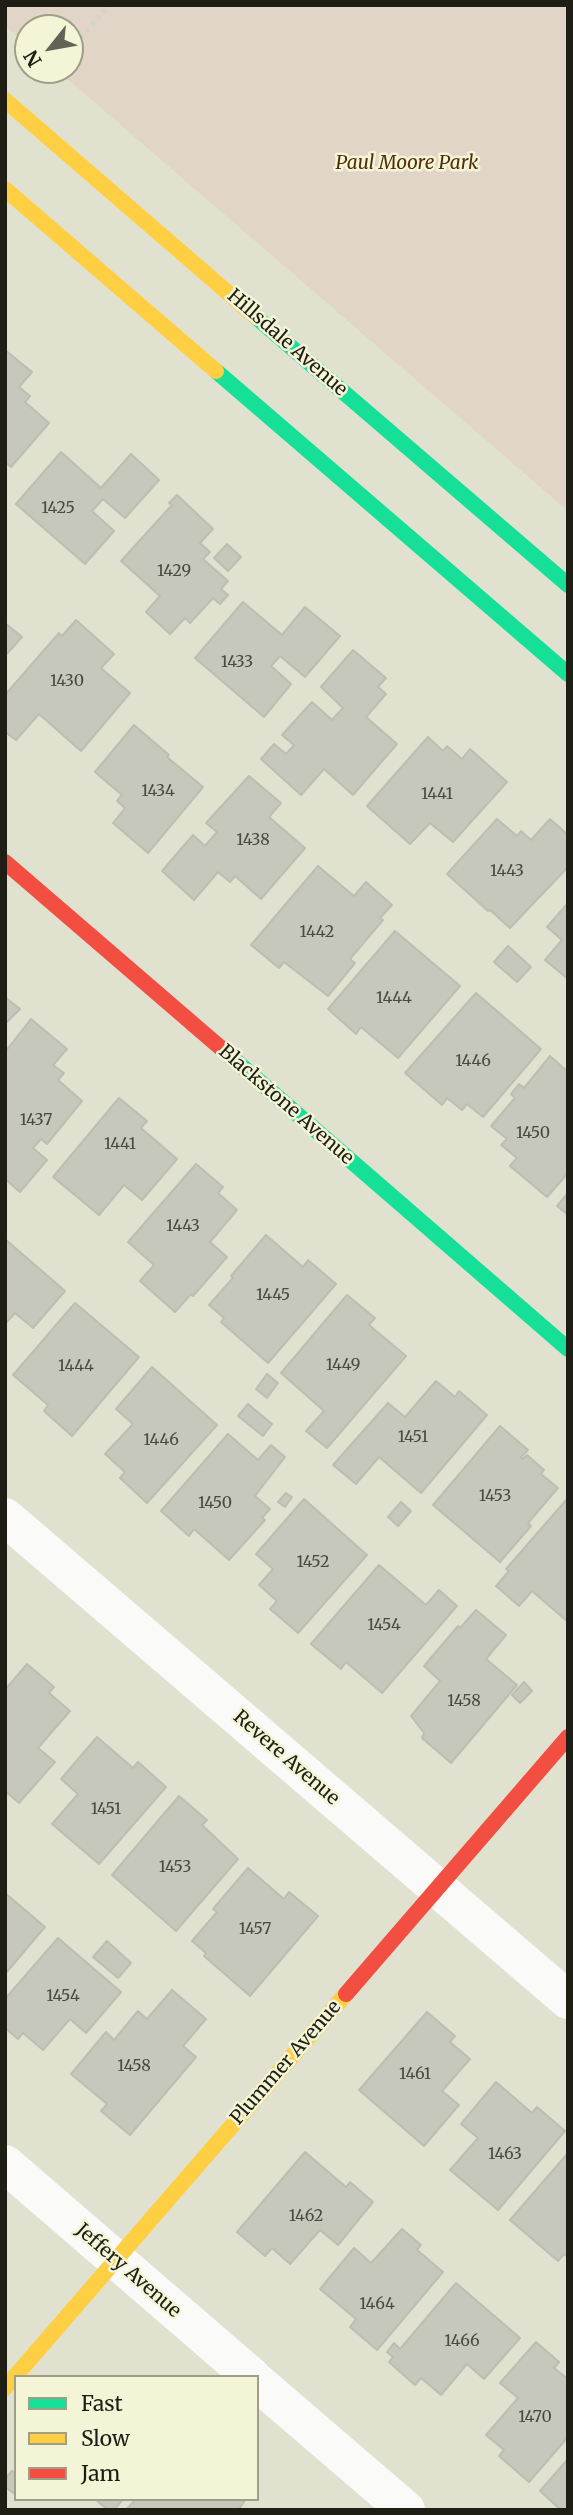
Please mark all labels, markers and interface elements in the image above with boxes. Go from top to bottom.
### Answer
north arrow [14,14,84,84]
text: N [19,46,47,71]
park label: Paul Moore Park [336,153,478,175]
street label: Hillsdale Avenue [222,285,352,401]
house number: 1425 [41,498,75,518]
house number: 1429 [157,561,191,581]
house number: 1433 [221,652,253,672]
house number: 1430 [50,671,84,691]
house number: 1434 [141,781,175,801]
house number: 1441 [421,784,453,804]
house number: 1438 [236,830,270,850]
house number: 1443 [490,861,524,881]
house number: 1442 [300,922,334,942]
house number: 1444 [376,988,412,1008]
street label: Blackstone Avenue [214,1040,358,1170]
house number: 1446 [455,1051,491,1071]
house number: 1437 [20,1110,52,1130]
house number: 1450 [516,1123,550,1143]
house number: 1441 [104,1134,136,1154]
house number: 1443 [166,1216,200,1236]
house number: 1445 [256,1285,290,1305]
house number: 1449 [326,1355,360,1375]
house number: 1444 [58,1356,94,1376]
house number: 1451 [398,1427,428,1447]
house number: 1446 [143,1430,179,1450]
house number: 1453 [479,1486,511,1506]
house number: 1450 [198,1493,232,1513]
house number: 1452 [297,1552,329,1572]
house number: 1454 [367,1615,401,1635]
house number: 1458 [447,1691,481,1711]
street label: Revere Avenue [228,1706,344,1810]
house number: 1451 [91,1799,121,1819]
house number: 1453 [159,1857,191,1877]
house number: 1457 [239,1919,271,1939]
house number: 1454 [46,1986,80,2006]
street label: Plummer Avenue [226,1996,346,2130]
house number: 1458 [117,2056,151,2076]
house number: 1461 [399,2064,431,2084]
house number: 1463 [488,2144,522,2164]
house number: 1462 [289,2206,323,2226]
street label: Jeffery Avenue [71,2219,185,2323]
house number: 1464 [359,2294,395,2314]
house number: 1466 [444,2331,480,2351]
legend [14,2375,259,2501]
text: Fast [81,2390,123,2417]
house number: 1470 [518,2407,552,2427]
text: Slow [81,2425,130,2452]
text: Jam [81,2460,120,2487]

